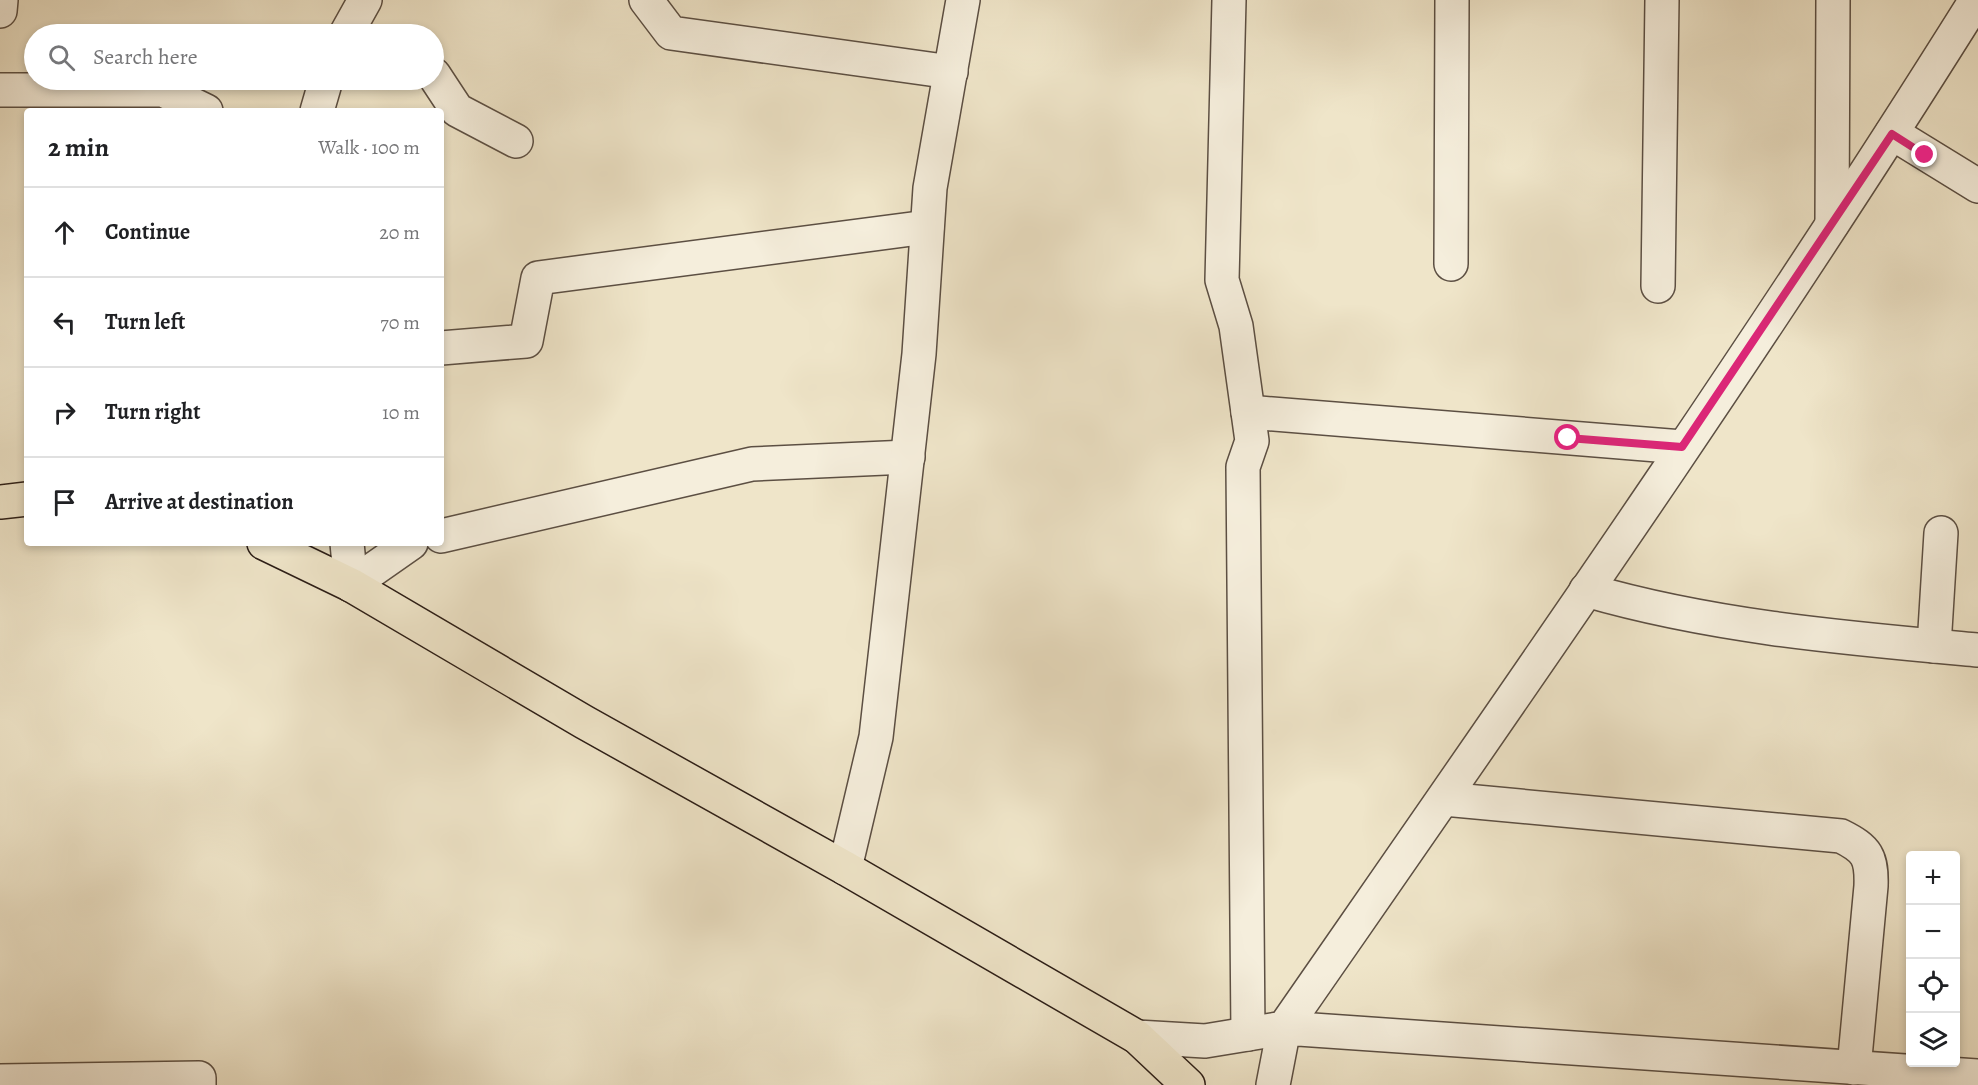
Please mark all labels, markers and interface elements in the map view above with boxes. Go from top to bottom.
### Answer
search box [24,24,444,90]
icon: search [45,41,78,74]
text: Search here [93,42,198,72]
text: 2 min [48,130,109,165]
text: Walk · 100 m [318,134,420,161]
route end [1911,141,1937,167]
icon: ahead [48,216,81,249]
text: Continue [105,217,190,247]
text: 20 m [379,219,420,246]
icon: left [48,306,81,339]
text: Turn left [105,307,185,337]
text: 70 m [380,309,420,336]
icon: right [48,396,81,429]
text: Turn right [105,397,201,427]
text: 10 m [382,399,420,426]
route start [1554,424,1580,450]
icon: arrive [48,486,81,519]
text: Arrive at destination [105,487,294,517]
map controls [1906,851,1960,1067]
button: + [1906,851,1960,905]
button: − [1906,905,1960,959]
button: locate [1906,959,1960,1013]
button: layers [1906,1013,1960,1067]

